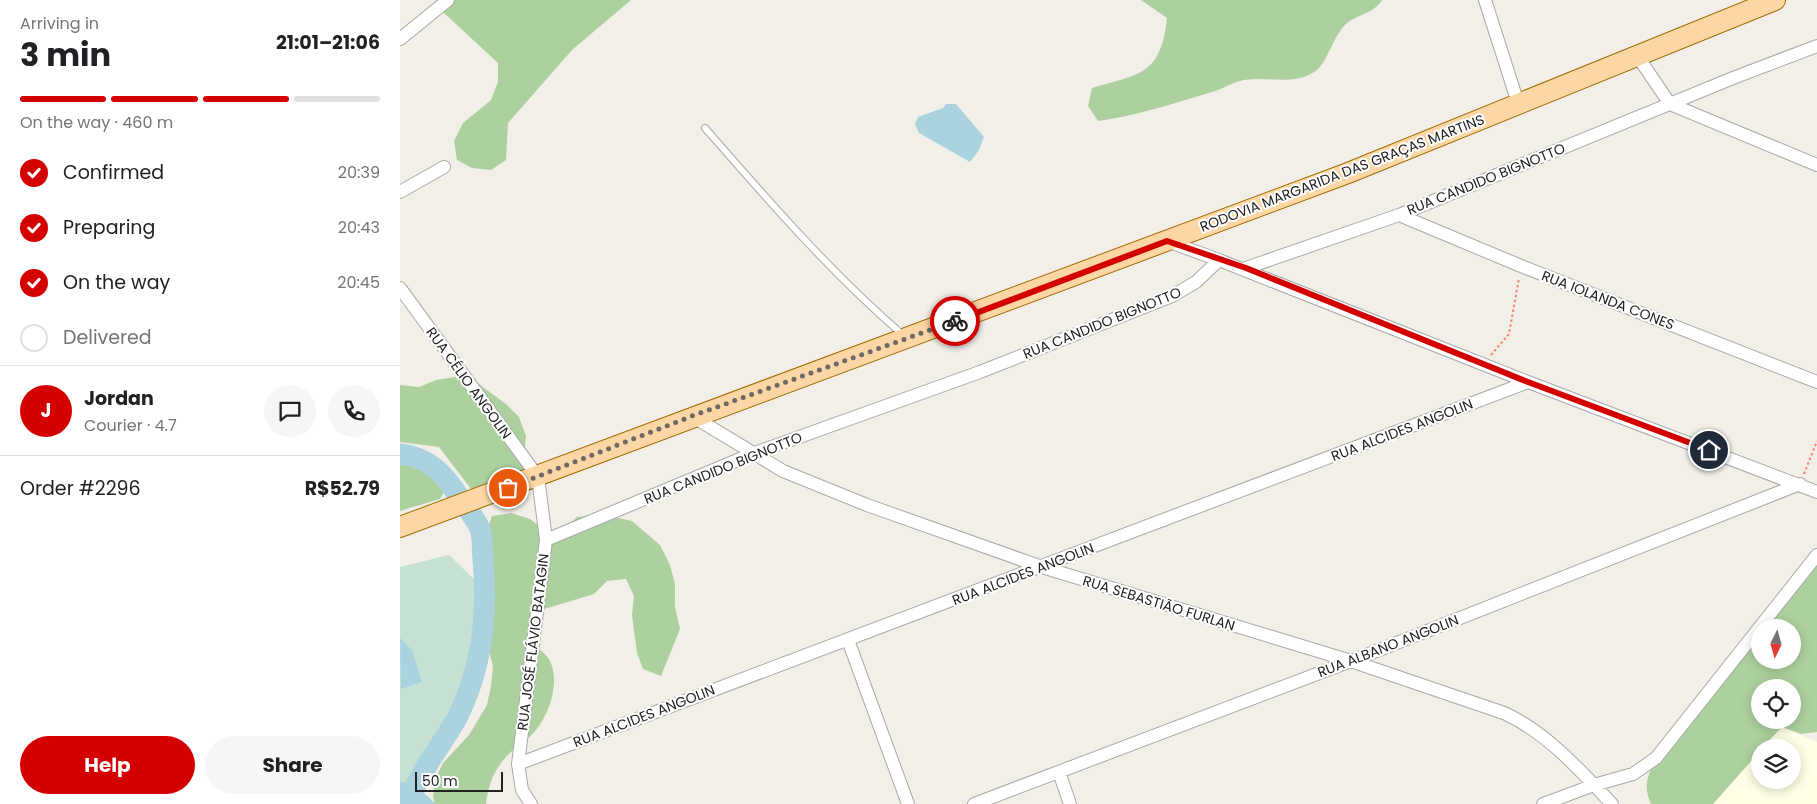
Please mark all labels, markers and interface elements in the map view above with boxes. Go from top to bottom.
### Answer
text: Arriving in [20,12,99,35]
text: 21:01–21:06 [276,29,380,56]
text: 3 min [20,32,111,77]
street label: RODOVIA MARGARIDA DAS GRAÇAS MARTINS [1197,109,1487,237]
text: On the way · 460 m [20,111,173,134]
street label: RUA CANDIDO BIGNOTTO [1404,138,1568,220]
icon: check [20,159,48,187]
text: Confirmed [63,159,164,186]
text: 20:39 [338,161,380,184]
icon: check [20,214,48,242]
text: Preparing [63,214,155,241]
text: 20:43 [338,216,380,239]
street label: RUA IOLANDA CONES [1539,265,1677,335]
icon: check [20,269,48,297]
text: On the way [63,269,170,296]
text: 20:45 [337,271,380,294]
street label: RUA CANDIDO BIGNOTTO [1020,282,1184,364]
courier [930,296,980,346]
icon: bike [941,307,969,335]
street label: RUA CÉLIO ANGOLIN [422,323,516,443]
text: Delivered [63,324,152,351]
text: Jordan [84,385,154,412]
button: chat [264,385,316,437]
button: phone [328,385,380,437]
street label: RUA ALCIDES ANGOLIN [1328,394,1476,466]
text: J [41,397,51,424]
text: Courier · 4.7 [84,414,177,437]
street label: RUA CANDIDO BIGNOTTO [641,427,805,509]
pin [1688,429,1730,471]
icon: home [1695,436,1723,464]
pin [487,467,529,509]
icon: bag [494,474,522,502]
text: Order #2296 [20,475,141,502]
text: R$52.79 [305,475,380,502]
street label: RUA ALCIDES ANGOLIN [949,538,1097,610]
street label: RUA JOSÉ FLÁVIO BATAGIN [512,552,554,732]
street label: RUA SEBASTIÃO FURLAN [1080,570,1238,636]
street label: RUA ALBANO ANGOLIN [1315,610,1461,682]
north arrow [1751,619,1801,669]
map controls [1751,619,1801,789]
button: locate [1751,679,1801,729]
street label: RUA ALCIDES ANGOLIN [570,680,718,752]
button: Help [20,736,195,794]
button: Share [205,736,380,794]
button: layers [1751,739,1801,789]
scale bar [415,769,502,792]
text: 50 m [422,771,458,791]

